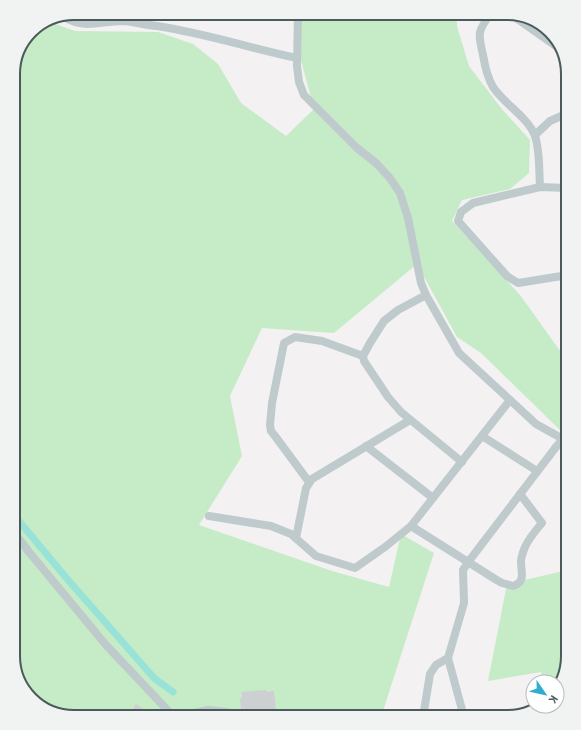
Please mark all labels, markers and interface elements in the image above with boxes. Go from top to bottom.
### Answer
north arrow [525,674,565,714]
text: K [545,693,561,706]

